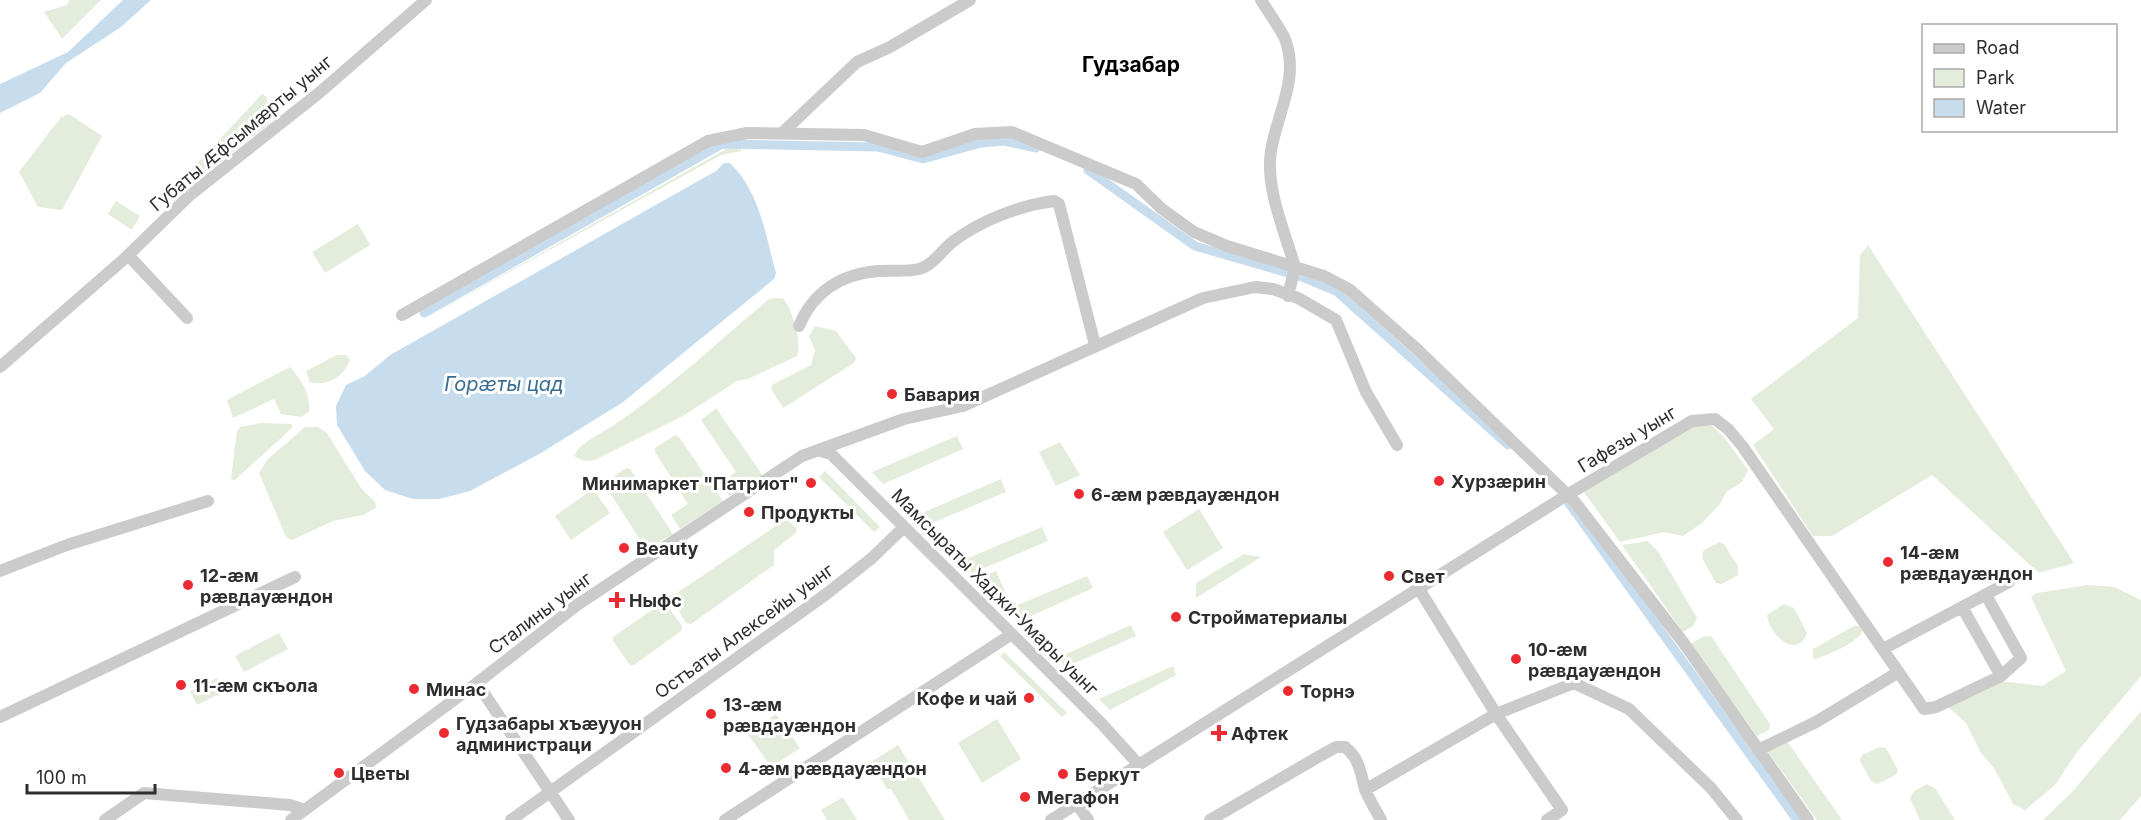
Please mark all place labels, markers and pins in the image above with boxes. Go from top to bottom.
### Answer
place label: Бавария [904,384,980,405]
marker: Бавария [885,387,899,401]
place label: Хурзæрин [1451,471,1546,492]
place label: Минимаркет "Патриот" [582,473,799,494]
marker: Хурзæрин [1432,474,1446,488]
marker: Минимаркет "Патриот" [804,476,818,490]
place label: 6-æм рӕвдауӕндон [1091,484,1279,505]
marker: 6-æм рӕвдауӕндон [1072,487,1086,501]
place label: Продукты [761,502,854,523]
marker: Продукты [742,505,756,519]
place label: Beauty [636,538,698,559]
marker: Beauty [617,541,631,555]
place label: 14-æм рӕвдауӕндон [1900,542,2033,584]
marker: 14-æм рӕвдауӕндон [1881,555,1895,569]
place label: 12-æм рӕвдауӕндон [200,565,333,607]
place label: Свет [1401,566,1445,587]
marker: Свет [1382,569,1396,583]
marker: 12-æм рӕвдауӕндон [181,578,195,592]
place label: Ныфс [629,590,682,611]
marker: Ныфс [610,593,624,607]
place label: Стройматериалы [1188,607,1347,628]
marker: Стройматериалы [1169,610,1183,624]
place label: 10-æм рӕвдауӕндон [1528,639,1661,681]
marker: 10-æм рӕвдауӕндон [1509,652,1523,666]
place label: 11-æм скъола [193,675,318,696]
marker: 11-æм скъола [174,678,188,692]
place label: Минас [426,679,486,700]
place label: Торнэ [1300,681,1355,702]
marker: Минас [407,682,421,696]
marker: Торнэ [1281,684,1295,698]
place label: Кофе и чай [917,688,1017,709]
marker: Кофе и чай [1022,691,1036,705]
place label: 13-æм рӕвдауӕндон [723,694,856,736]
marker: 13-æм рӕвдауӕндон [704,707,718,721]
place label: Гудзабары хъæууон администраци [456,713,642,755]
place label: Афтек [1231,723,1289,744]
marker: Гудзабары хъæууон администраци [437,726,451,740]
marker: Афтек [1212,726,1226,740]
place label: 4-æм рӕвдауӕндон [738,758,927,779]
marker: 4-æм рӕвдауӕндон [719,761,733,775]
place label: Цветы [351,763,410,784]
place label: Беркут [1075,764,1140,785]
marker: Цветы [332,766,346,780]
marker: Беркут [1056,767,1070,781]
place label: Мегафон [1037,787,1119,808]
marker: Мегафон [1018,790,1032,804]

